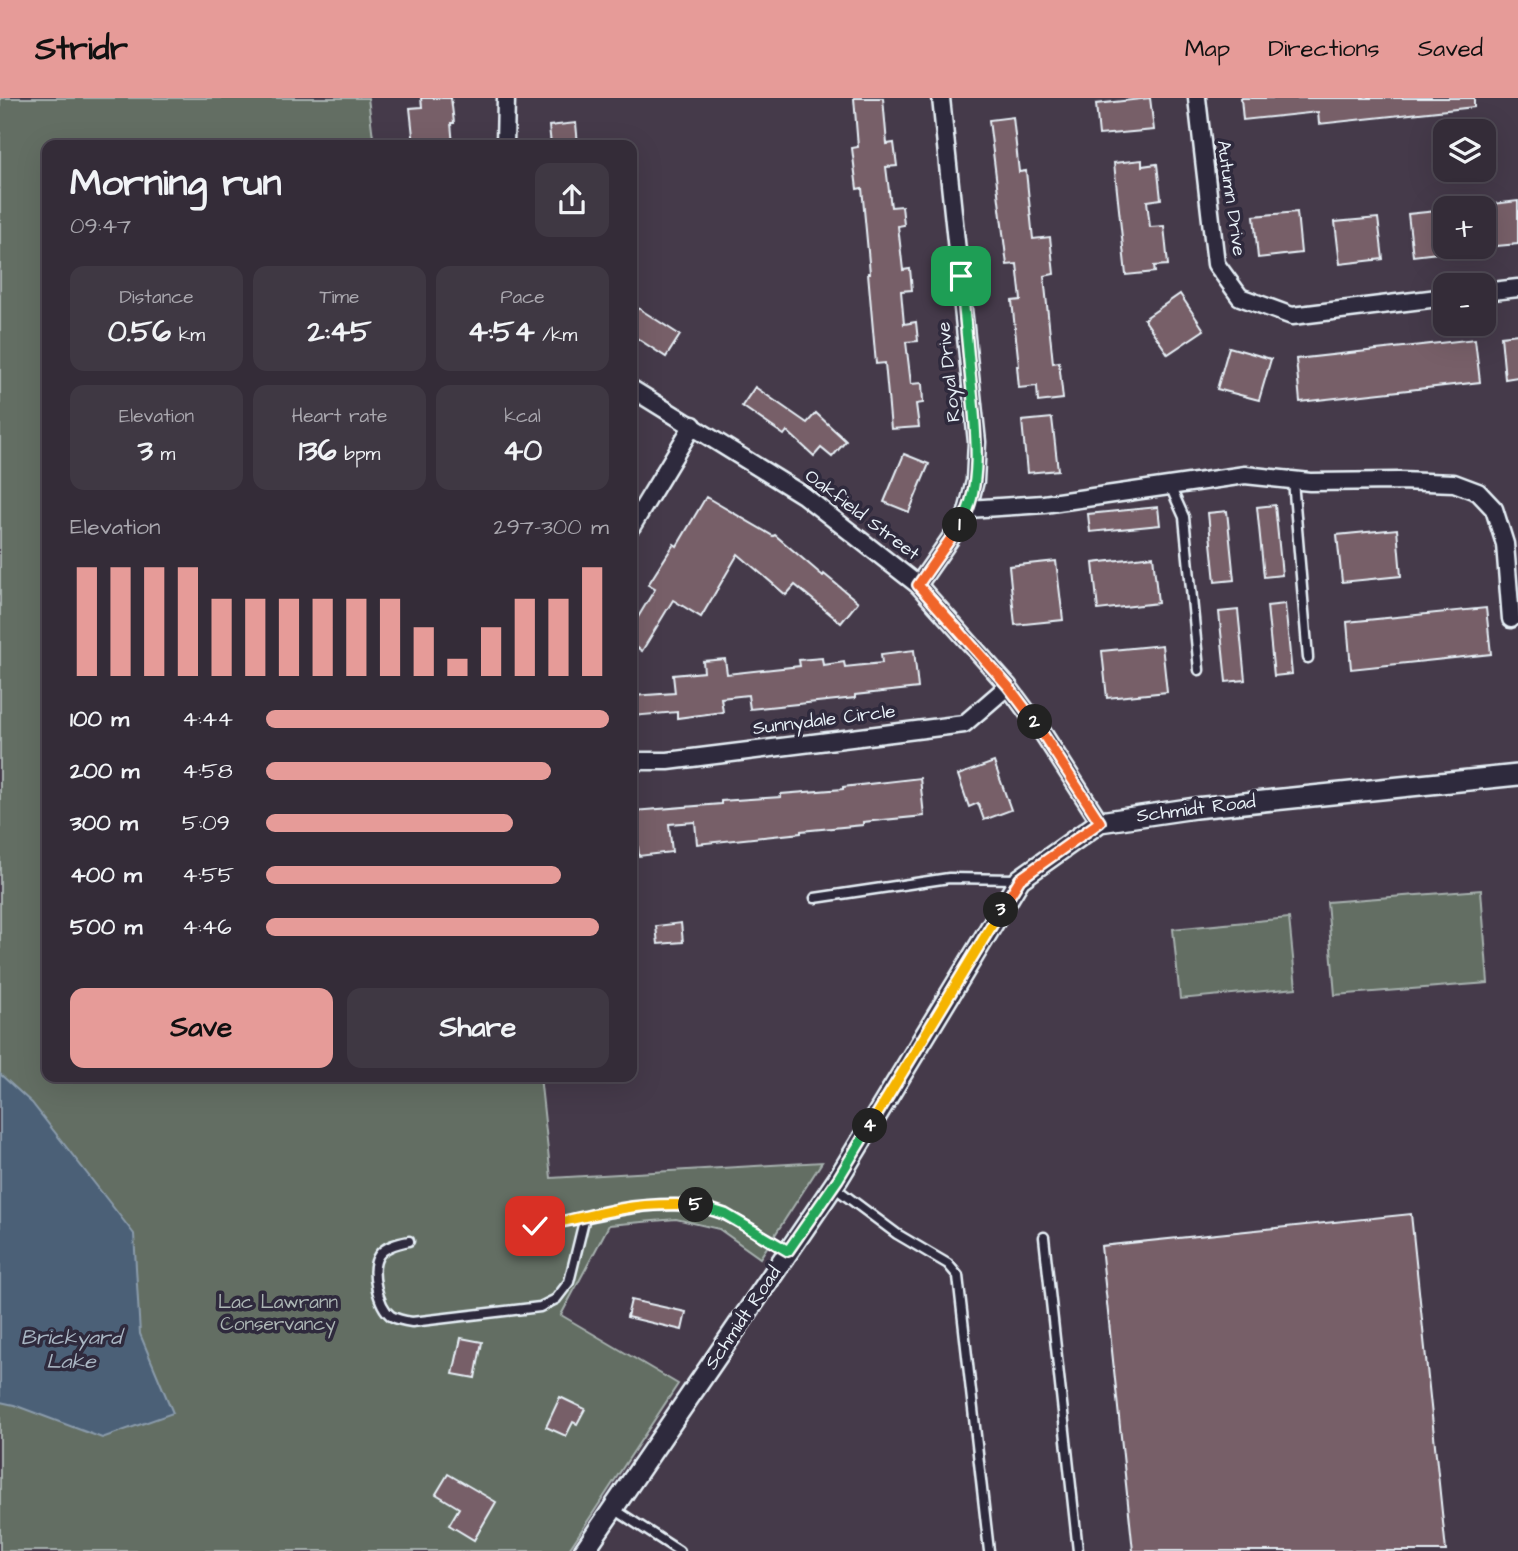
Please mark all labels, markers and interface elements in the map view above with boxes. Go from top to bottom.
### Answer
text: Stridr [35,26,128,72]
text: Map [1185,32,1230,66]
text: Directions [1268,32,1380,66]
text: Saved [1418,32,1483,66]
map controls [1433,119,1496,336]
button: layers [1433,119,1496,182]
street label: Autumn Drive [1209,138,1253,258]
text: Morning run [70,158,282,210]
button: share [535,163,609,237]
button: + [1433,196,1496,259]
text: 09:47 [70,210,131,242]
pin [931,246,991,306]
icon: arrive [942,257,980,295]
button: − [1433,273,1496,336]
text: Distance [120,284,193,311]
text: Time [320,284,359,311]
text: Pace [500,284,545,311]
text: 0.56 [108,311,171,353]
text: 2:45 [308,311,371,353]
text: 4:54 [468,311,535,353]
street label: Royal Drive [930,320,969,424]
text: km [171,322,205,349]
text: /km [535,322,577,349]
text: Elevation [119,403,194,430]
text: Heart rate [292,403,387,430]
text: kcal [504,403,541,430]
text: 3 [138,430,153,472]
text: 136 [299,430,337,472]
text: 40 [503,430,542,472]
text: m [153,441,175,468]
text: bpm [337,441,380,468]
street label: Oakfield Street [799,463,925,567]
pin: 1 [942,508,978,542]
text: Elevation [70,511,161,543]
text: 297–300 m [494,511,609,543]
text: 1 [958,511,961,538]
street label: Sunnydale Circle [751,698,897,743]
text: 100 m [70,703,129,735]
text: 4:44 [182,703,233,735]
pin: 2 [1018,704,1052,740]
text: 2 [1029,708,1040,735]
text: 200 m [70,755,139,787]
text: 4:58 [182,755,233,787]
street label: Schmidt Road [1135,788,1257,830]
text: 300 m [70,807,138,839]
text: 5:09 [182,807,230,839]
text: 400 m [70,859,142,891]
text: 4:55 [182,859,234,891]
pin: 3 [984,892,1018,928]
text: 3 [996,896,1005,923]
text: 500 m [70,911,142,943]
text: 4:46 [182,911,232,943]
button: Save [70,988,333,1068]
button: Share [347,988,609,1068]
pin: 4 [852,1108,888,1144]
text: 4 [863,1112,876,1139]
pin: 5 [678,1188,714,1222]
text: 5 [689,1191,702,1218]
pin [505,1196,565,1256]
icon: check [516,1207,554,1245]
street label: Schmidt Road [698,1261,788,1375]
park label: Lac Lawrann Conservancy [218,1289,338,1339]
water label: Brickyard Lake [21,1323,125,1376]

